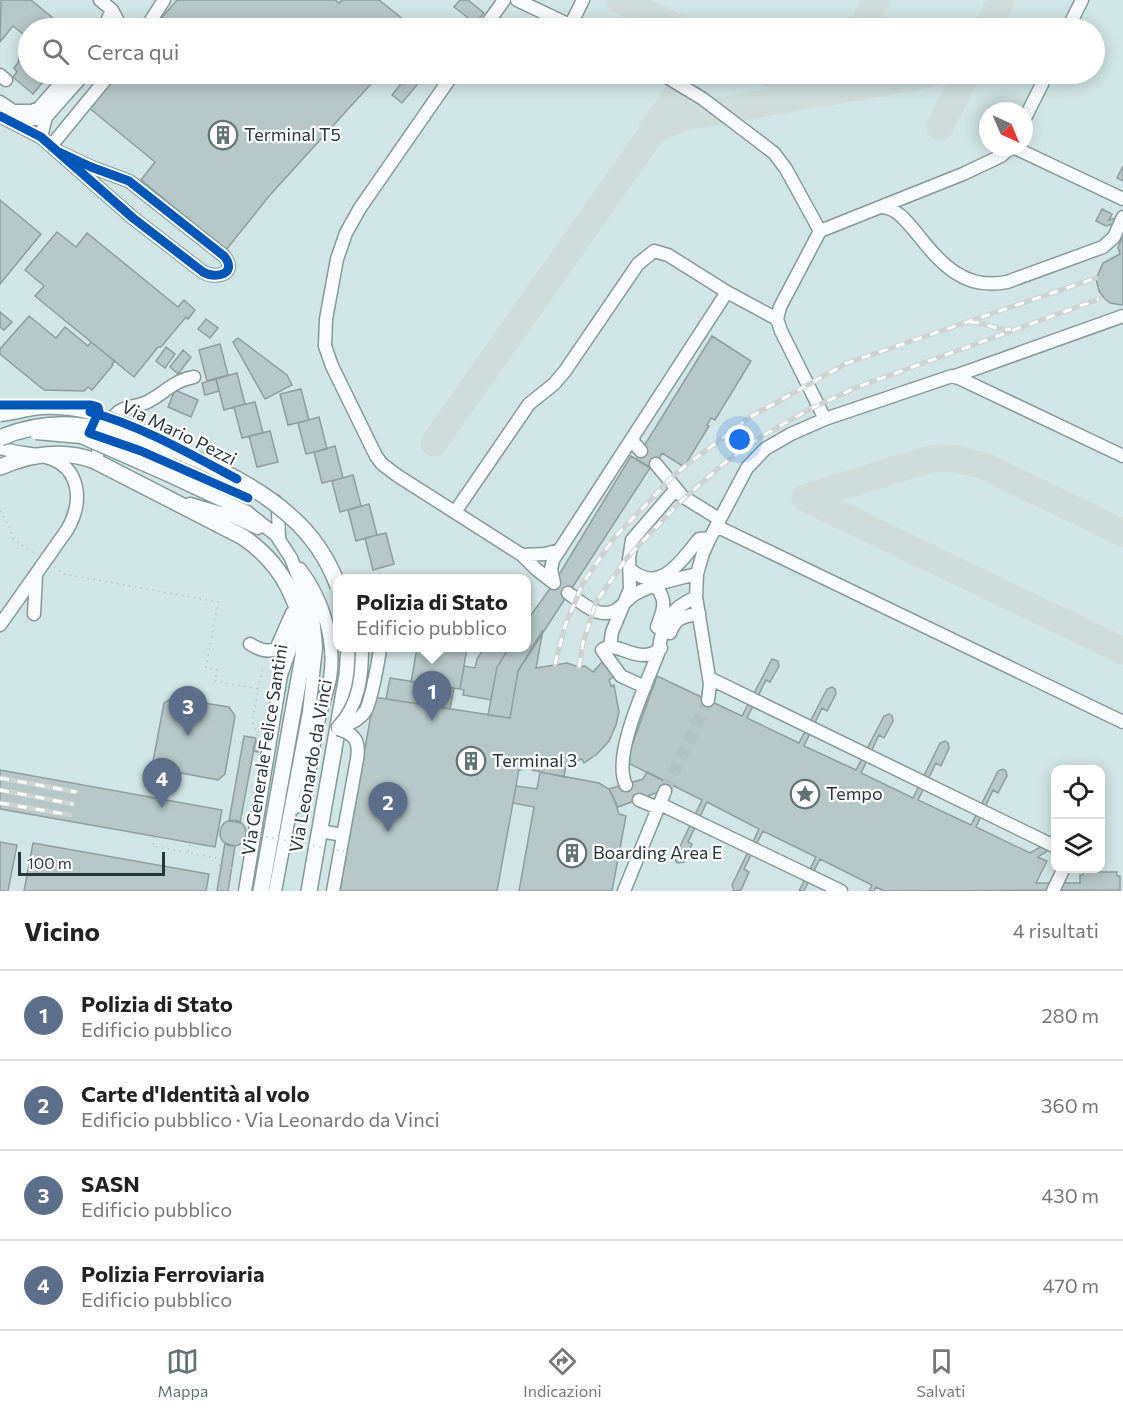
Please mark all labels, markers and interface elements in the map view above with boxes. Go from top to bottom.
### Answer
search box [18,18,1105,84]
icon: search [39,35,72,68]
text: Cerca qui [87,38,179,65]
north arrow [979,102,1033,156]
building icon: Terminal T5 [207,119,239,151]
place label: Terminal T5 [244,123,341,145]
street label: Via Mario Pezzi [118,395,241,469]
your location [725,425,754,454]
popup [333,574,531,652]
text: Polizia di Stato [356,588,508,615]
text: Edificio pubblico [356,615,507,639]
street label: Via Generale Felice Santini [236,642,292,857]
pin: 1 [412,672,452,721]
street label: Via Leonardo da Vinci [284,677,336,854]
pin: 3 [168,686,207,736]
building icon: Terminal 3 [455,745,487,777]
place label: Terminal 3 [492,749,577,771]
pin: 4 [142,758,182,808]
map controls [1051,765,1105,873]
button: locate [1051,765,1105,819]
place icon: Tempo [789,778,821,810]
pin: 2 [368,782,408,832]
place label: Tempo [826,782,883,804]
button: layers [1051,819,1105,873]
building icon: Boarding Area E [556,837,588,869]
place label: Boarding Area E [593,841,723,863]
scale bar [18,849,165,876]
text: 100 m [27,853,72,872]
text: Vicino [24,915,100,946]
text: 4 risultati [1013,918,1099,942]
text: Polizia di Stato [81,990,233,1017]
text: 1 [39,1003,48,1027]
text: 280 m [1041,1003,1099,1027]
text: Edificio pubblico [81,1017,232,1041]
text: Carte d'Identità al volo [81,1080,310,1107]
text: 2 [38,1093,49,1117]
text: 360 m [1041,1093,1099,1117]
text: Edificio pubblico · Via Leonardo da Vinci [81,1107,440,1131]
text: SASN [81,1170,140,1197]
text: 3 [38,1183,49,1207]
text: 430 m [1041,1183,1099,1207]
text: Edificio pubblico [81,1197,232,1221]
text: Polizia Ferroviaria [81,1260,265,1287]
text: 4 [37,1273,50,1297]
text: 470 m [1043,1273,1099,1297]
text: Edificio pubblico [81,1287,232,1311]
tab: Mappa [158,1345,208,1400]
tab: Indicazioni [523,1345,602,1400]
tab: Salvati [917,1345,965,1400]

